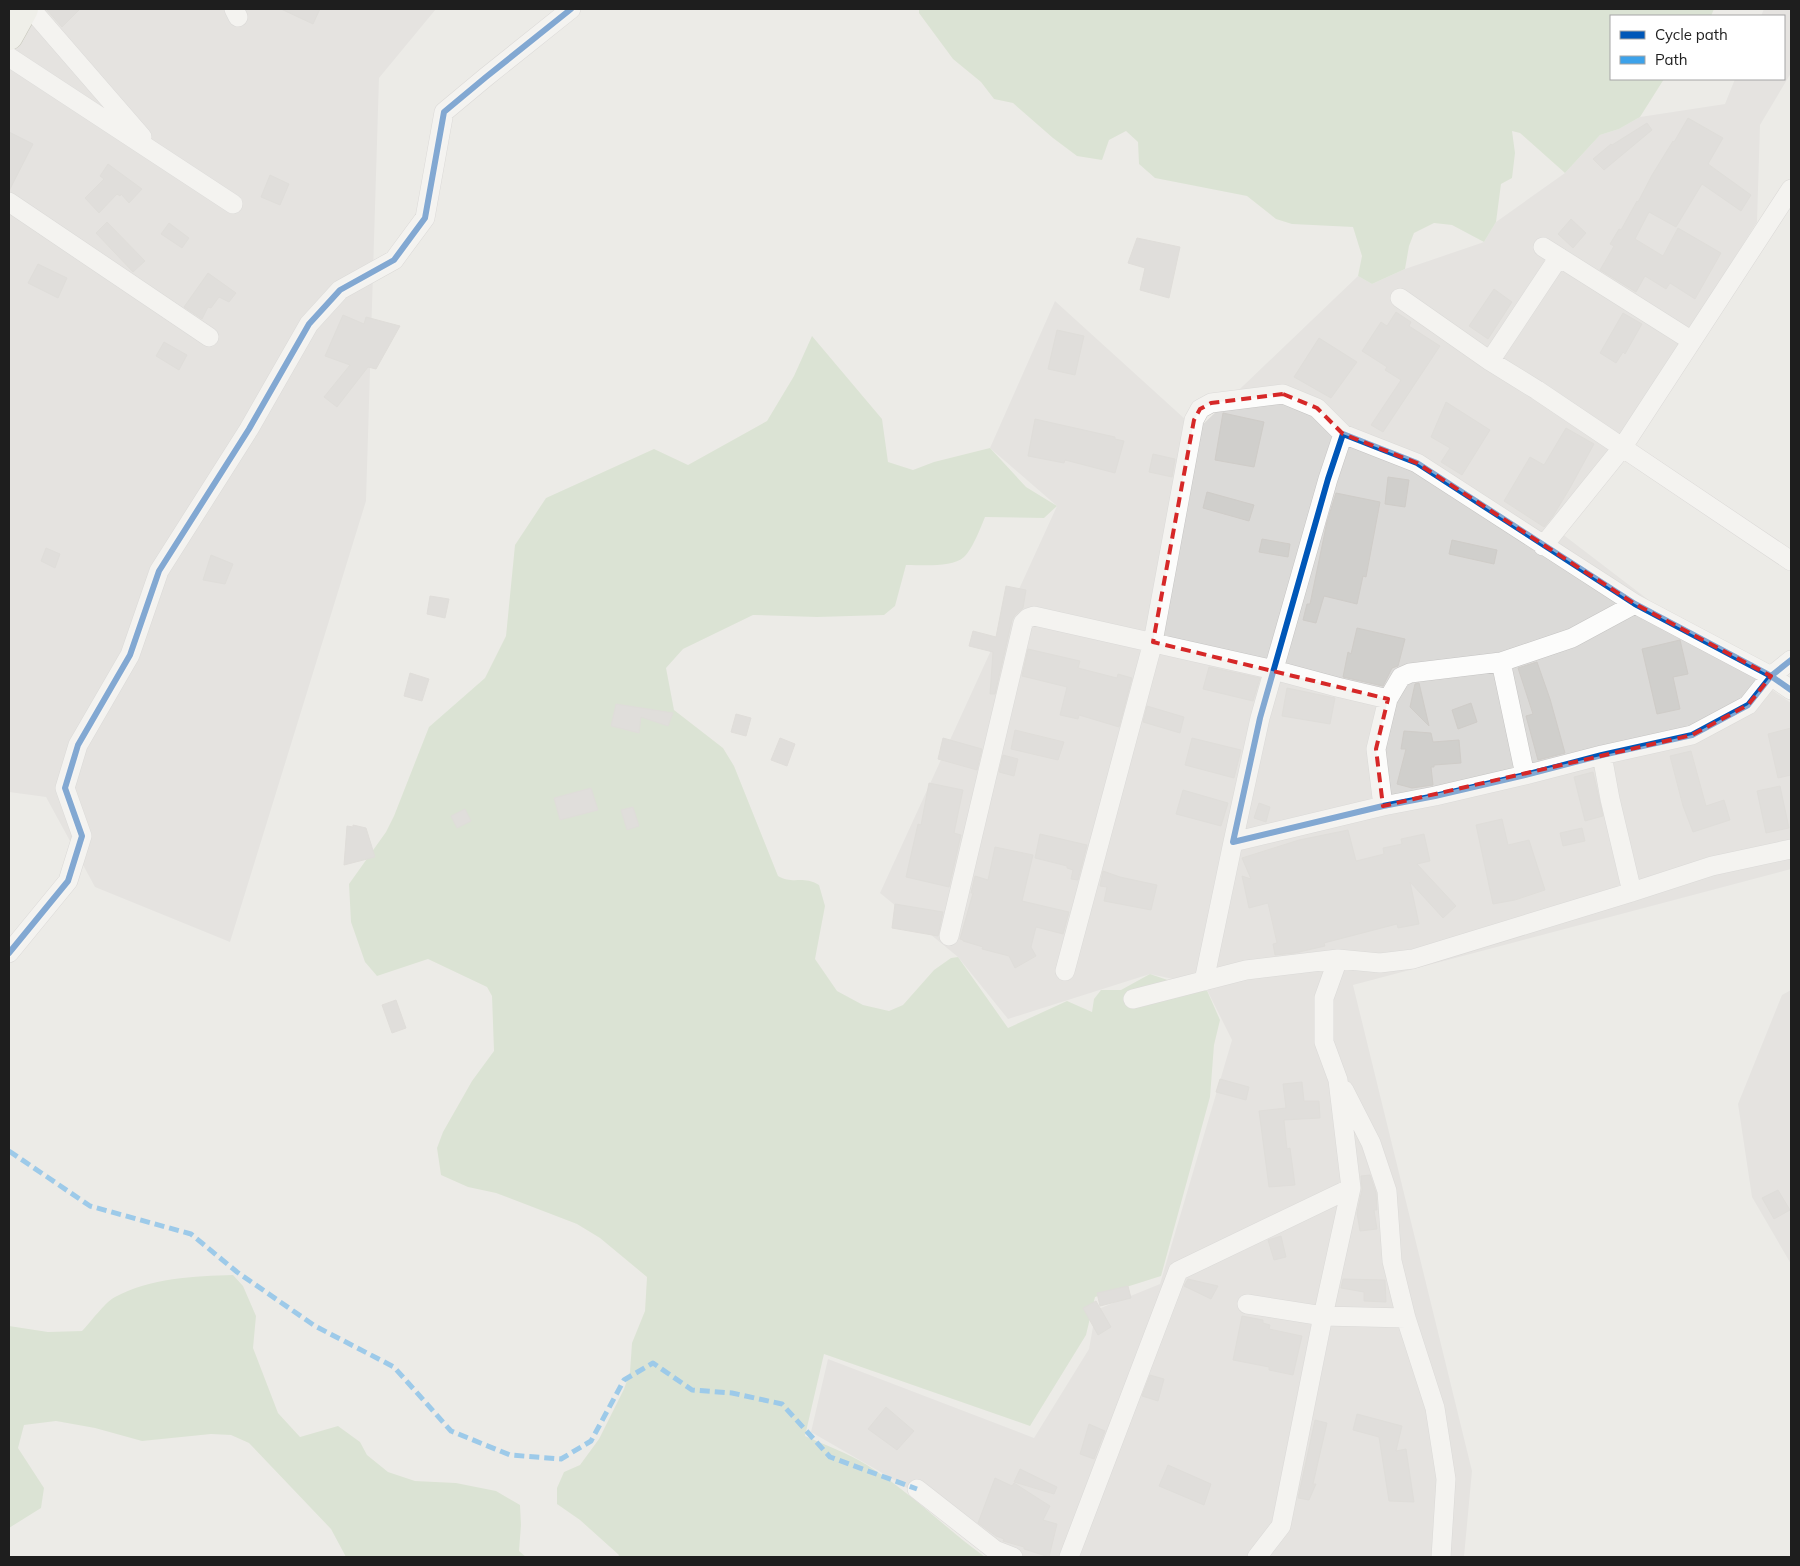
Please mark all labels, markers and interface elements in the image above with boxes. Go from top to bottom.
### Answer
legend [1610,15,1785,80]
text: Cycle path [1655,25,1728,44]
text: Path [1655,50,1687,69]

